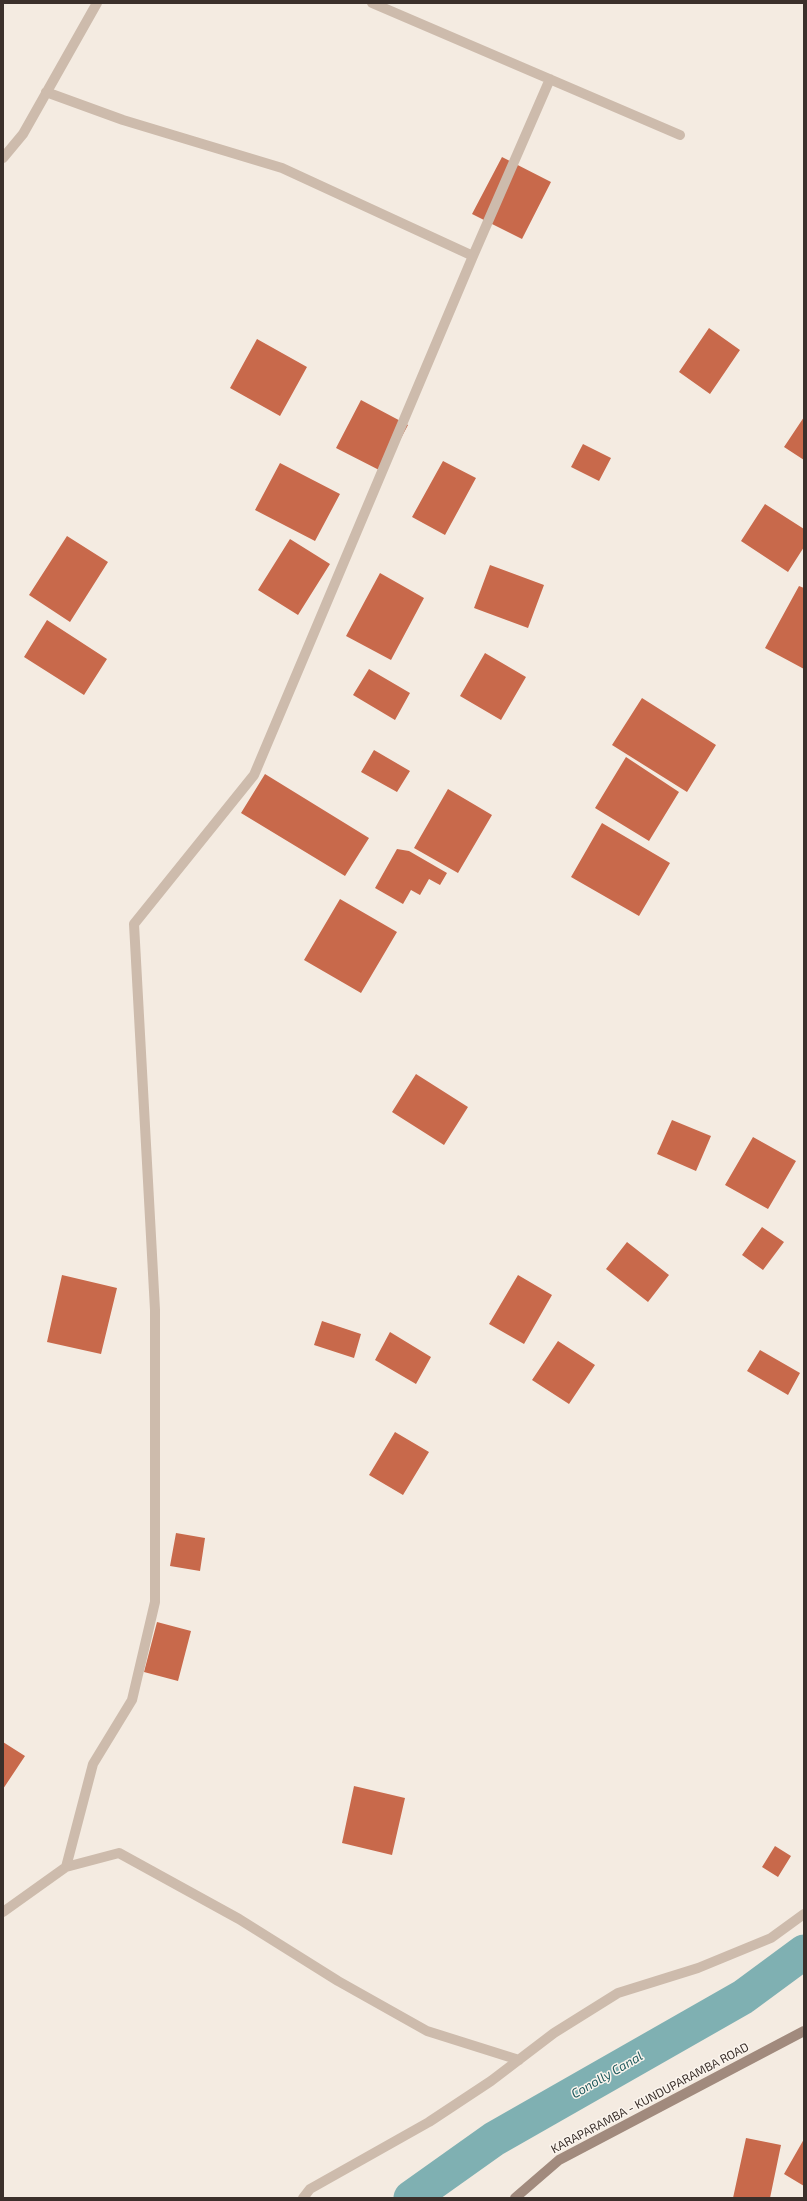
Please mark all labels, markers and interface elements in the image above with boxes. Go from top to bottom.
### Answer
street label: KARAPARAMBA - KUNDUPARAMBA ROAD [549,2040,751,2156]
water label: Conolly Canal [568,2048,646,2102]

